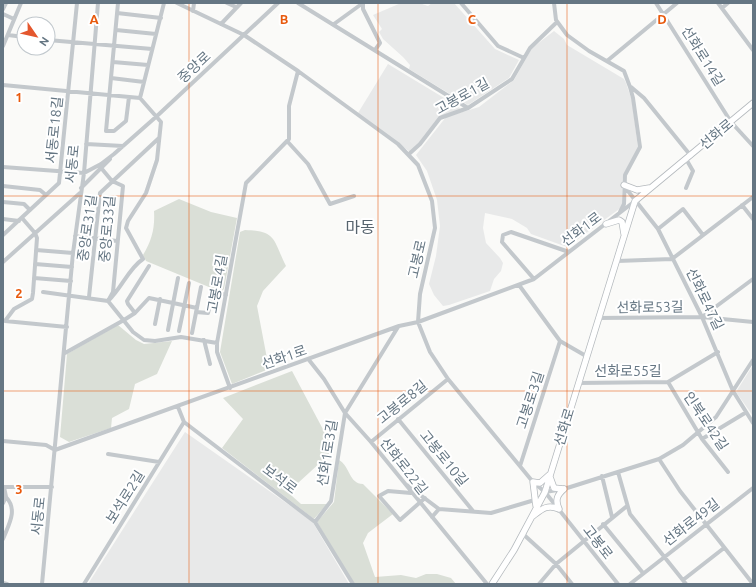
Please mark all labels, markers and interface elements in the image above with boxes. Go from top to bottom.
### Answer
text: A [89,12,99,26]
text: B [280,12,289,26]
text: C [468,12,477,26]
text: D [657,12,667,26]
north arrow [16,16,56,56]
street label: 선화로14길 [678,23,728,89]
text: N [37,35,52,48]
street label: 중앙로 [174,48,214,86]
street label: 고봉로1길 [432,75,492,117]
text: 1 [15,90,23,104]
street label: 서동로18길 [43,96,65,164]
street label: 선화로 [696,115,736,153]
street label: 서동로 [62,144,82,184]
street label: 중앙로31길 [74,194,100,262]
street label: 중앙로33길 [96,195,118,263]
street label: 선화1로 [558,209,604,249]
district label: 마동 [345,218,375,236]
street label: 고봉로 [405,238,429,280]
street label: 고봉로4길 [204,253,230,315]
street label: 선화로47길 [683,265,727,333]
text: 2 [15,286,23,300]
street label: 선화로53길 [616,298,684,316]
street label: 선화1로 [259,342,309,372]
street label: 선화로55길 [594,363,662,379]
street label: 고봉로3길 [513,369,547,431]
street label: 고봉로8길 [374,377,430,427]
street label: 인북로42길 [681,389,731,453]
street label: 선화로 [551,406,577,448]
street label: 선화1로3길 [314,419,340,487]
street label: 고봉로10길 [417,427,471,489]
street label: 선화로22길 [377,435,431,497]
street label: 보석로 [260,461,300,497]
street label: 보석로2길 [102,468,148,526]
text: 3 [15,482,23,496]
street label: 선화로49길 [660,495,722,549]
street label: 서동로 [28,496,48,536]
street label: 고봉로 [580,522,616,562]

